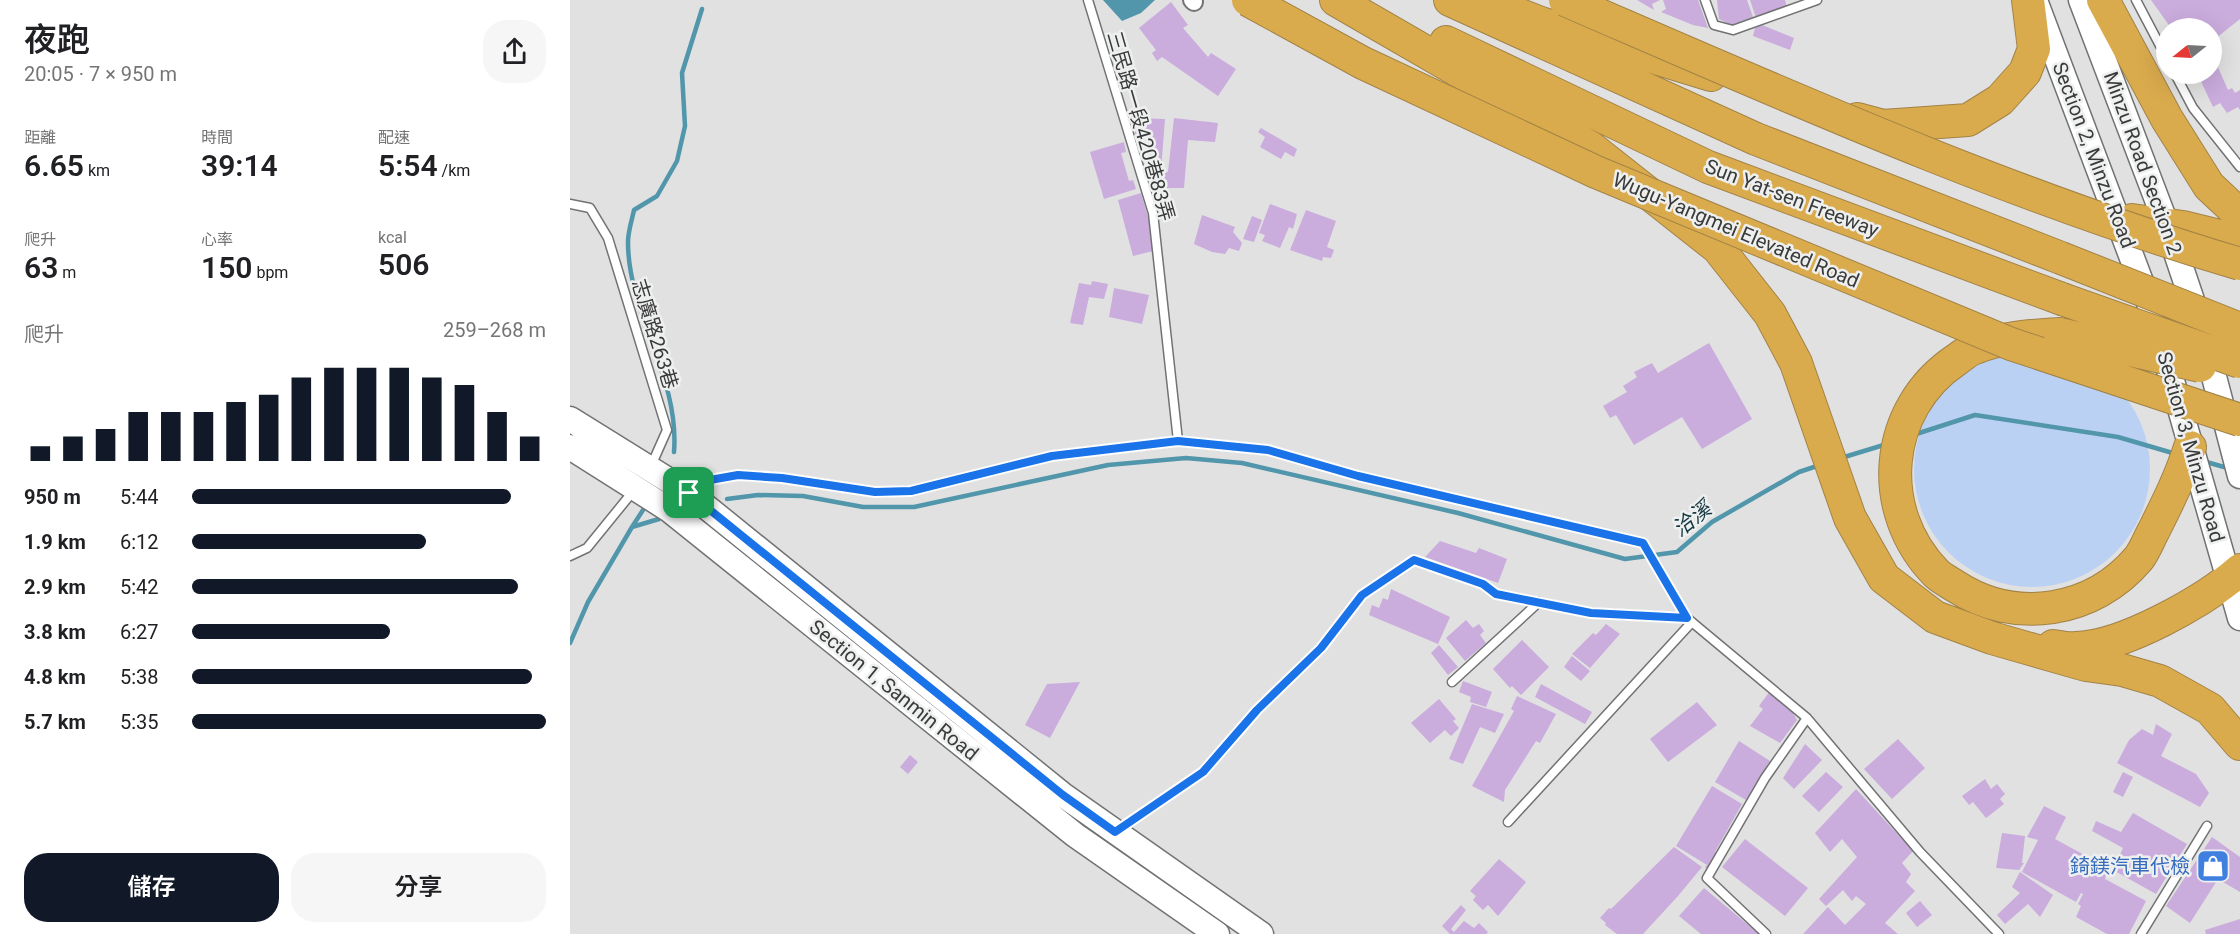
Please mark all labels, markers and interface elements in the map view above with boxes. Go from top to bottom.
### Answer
north arrow [2156,18,2222,84]
map controls [2156,18,2222,84]
text: 夜跑 [24,20,90,59]
button: share [483,20,546,83]
street label: 三民路一段420巷83弄 [1102,28,1180,224]
street label: Section 2, Minzu Road [2047,59,2141,251]
text: 20:05 · 7 × 950 m [24,62,177,86]
street label: Minzu Road Section 2 [2099,68,2187,258]
text: 距離 [24,128,56,147]
text: 時間 [201,128,233,147]
text: 配速 [378,128,410,147]
text: 6.65 [24,148,84,183]
text: 39:14 [201,148,278,183]
text: 5:54 [378,148,438,183]
street label: Sun Yat-sen Freeway [1702,154,1883,242]
text: km [84,161,110,180]
text: /km [438,161,470,180]
street label: Wugu-Yangmei Elevated Road [1609,167,1863,293]
text: kcal [378,228,407,247]
text: 爬升 [24,230,56,249]
text: 心率 [201,230,233,249]
text: 506 [378,247,429,282]
text: 63 [24,250,58,285]
text: 150 [201,250,252,285]
text: m [58,263,76,282]
text: bpm [252,263,288,282]
street label: 志廣路263巷 [627,276,683,392]
text: 259–268 m [443,318,546,342]
text: 爬升 [24,322,64,346]
street label: Section 3, Minzu Road [2152,349,2230,545]
pin [663,467,714,518]
icon: arrive [672,476,705,509]
text: 950 m [24,485,81,509]
text: 5:44 [120,485,159,509]
water label: 洽溪 [1668,495,1718,541]
text: 1.9 km [24,530,86,554]
text: 6:12 [120,530,159,554]
text: 2.9 km [24,575,86,599]
text: 5:42 [120,575,159,599]
street label: Section 1, Sanmin Road [805,615,983,765]
text: 3.8 km [24,620,86,644]
text: 6:27 [120,620,159,644]
text: 4.8 km [24,665,86,689]
text: 5:38 [120,665,159,689]
text: 5.7 km [24,710,86,734]
text: 5:35 [120,710,159,734]
shop icon: 錡鎂汽車代檢 [2195,848,2231,884]
button: 儲存 [24,853,279,922]
button: 分享 [291,853,546,922]
place label: 錡鎂汽車代檢 [2070,854,2190,878]

